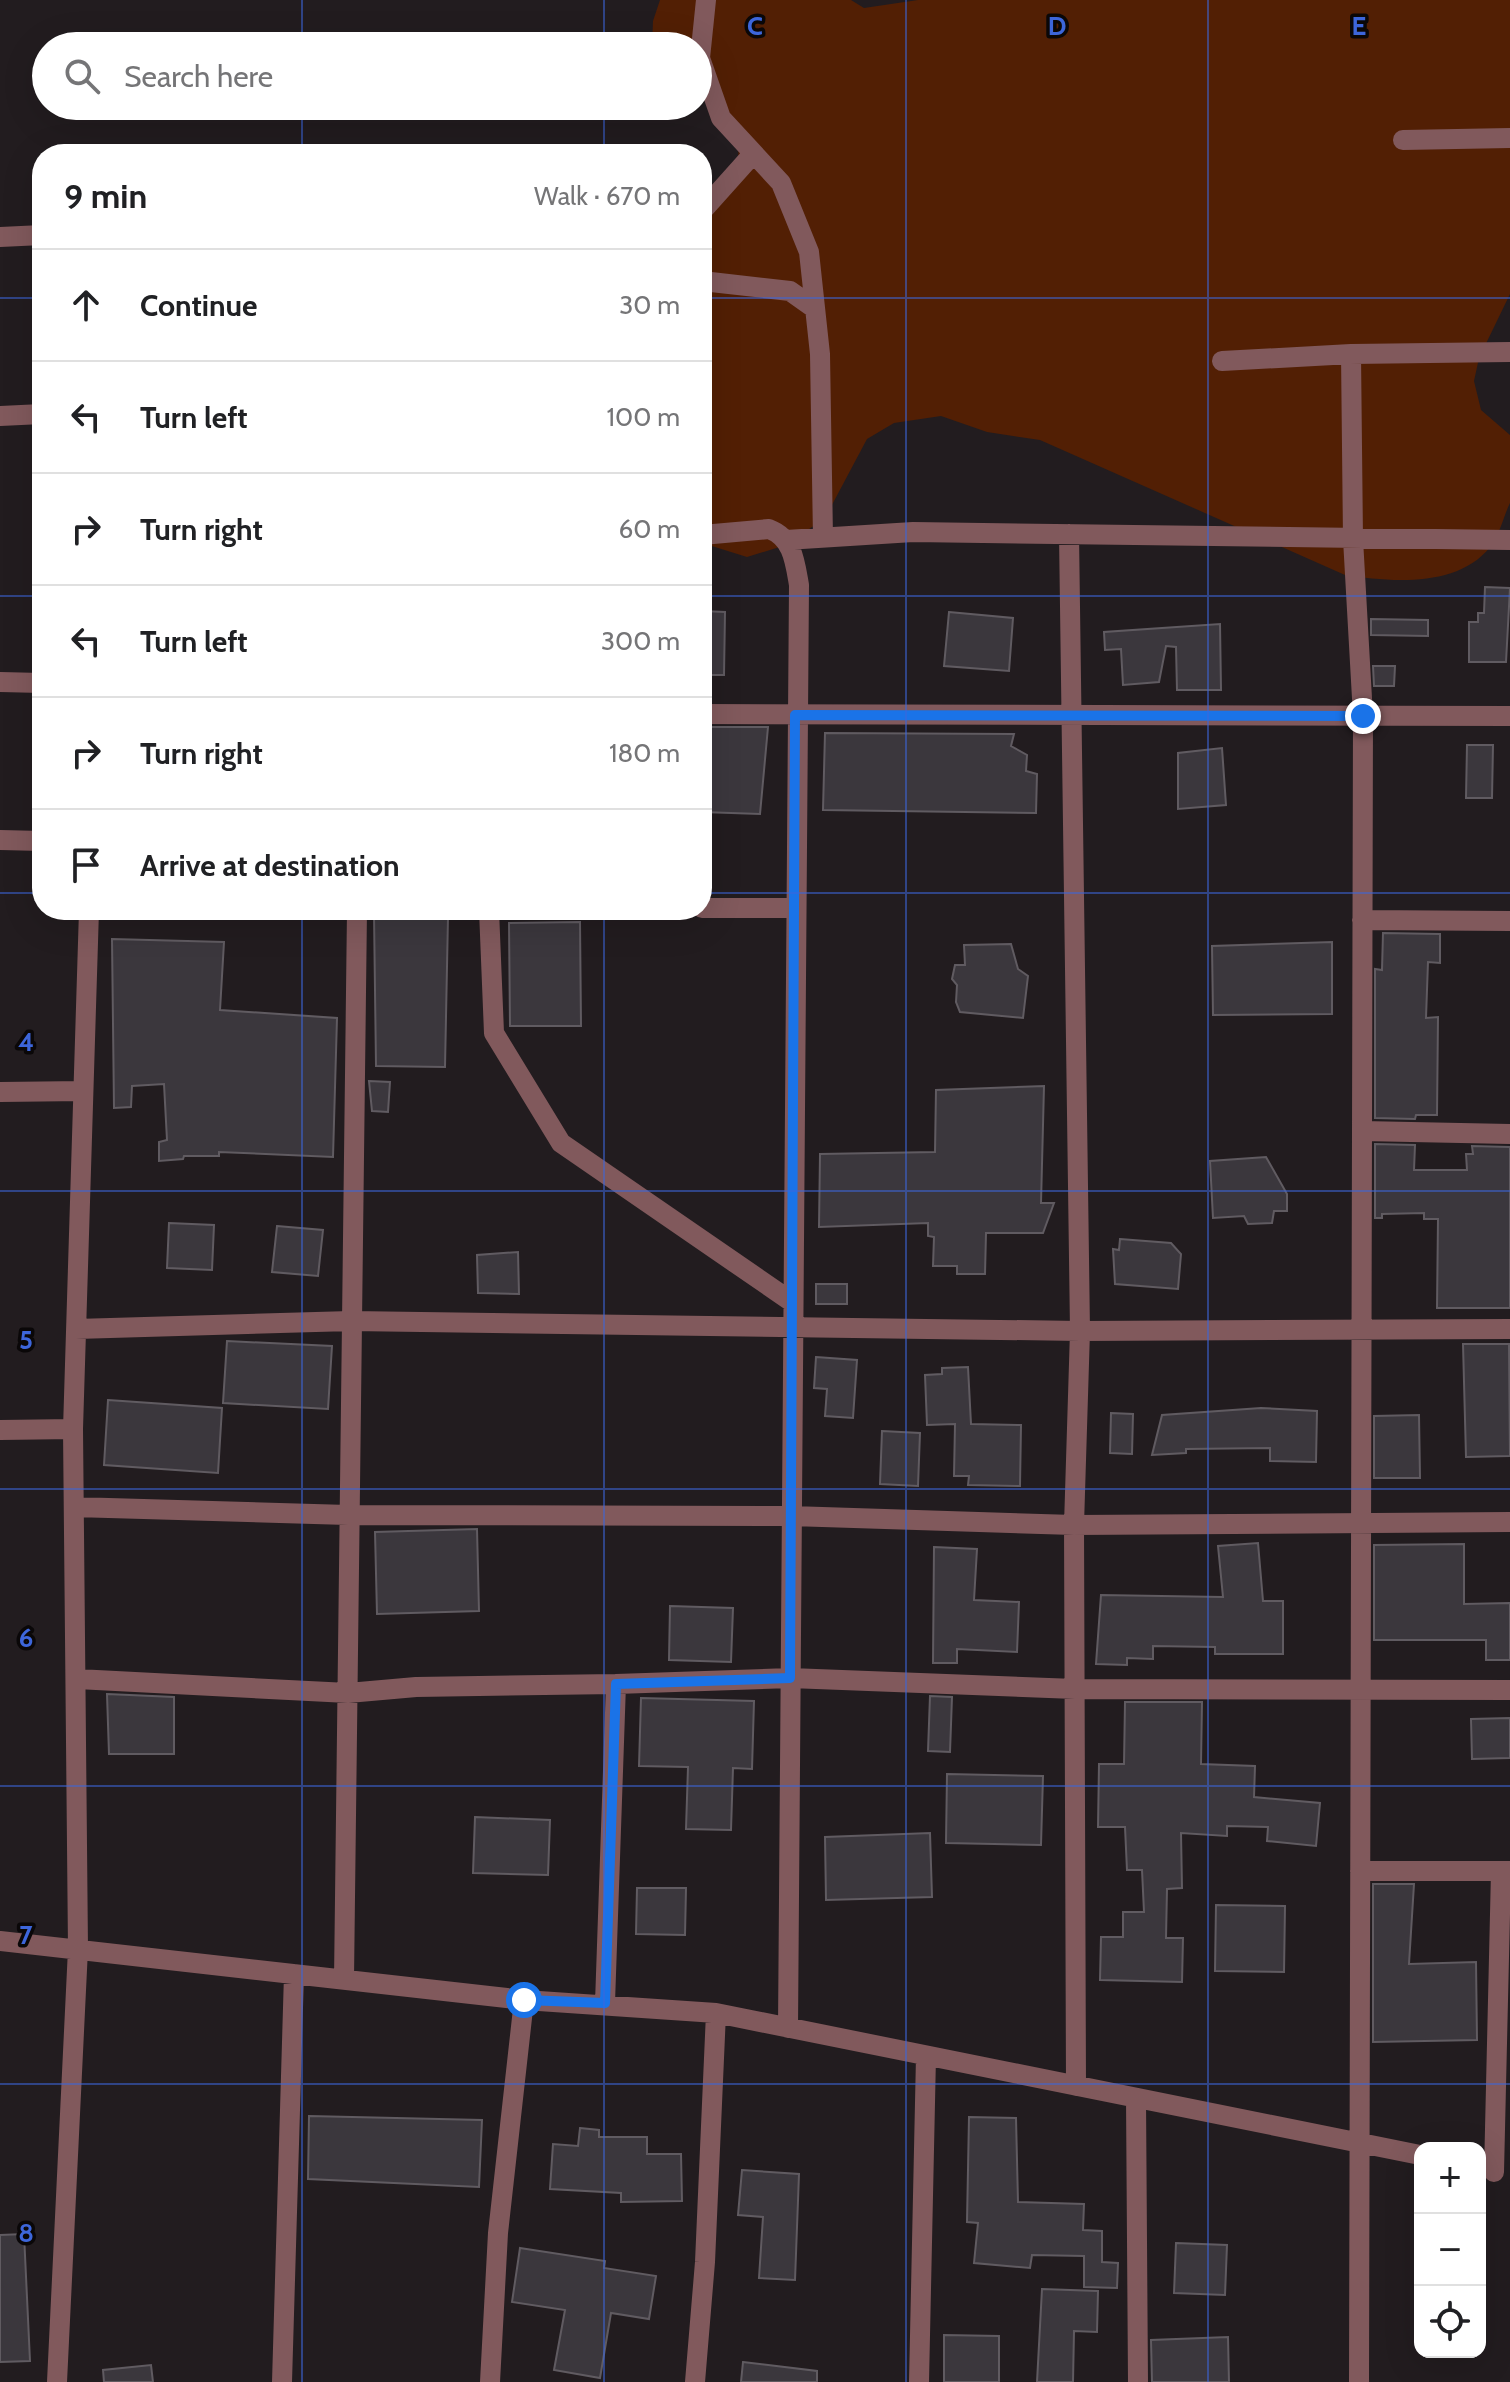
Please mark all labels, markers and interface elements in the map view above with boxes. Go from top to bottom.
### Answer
text: C [747,10,763,42]
text: D [1048,10,1066,42]
text: E [1352,10,1366,42]
search box [32,32,712,120]
icon: search [60,54,104,98]
text: Search here [124,58,273,95]
text: 9 min [64,175,147,217]
text: Walk · 670 m [534,180,680,212]
icon: ahead [64,283,108,327]
text: Continue [140,287,257,324]
text: 30 m [619,289,680,321]
icon: left [64,395,108,439]
text: Turn left [140,399,248,436]
text: 100 m [607,401,680,433]
icon: right [64,507,108,551]
text: Turn right [140,511,263,548]
text: 60 m [618,513,680,545]
icon: left [64,619,108,663]
text: Turn left [140,623,248,660]
text: 300 m [601,625,680,657]
route end [1345,698,1381,734]
icon: right [64,731,108,775]
text: Turn right [140,735,263,772]
text: 180 m [609,737,680,769]
icon: arrive [64,843,108,887]
text: Arrive at destination [140,847,400,884]
text: 4 [18,1026,34,1058]
text: 5 [19,1324,33,1356]
text: 6 [19,1622,33,1654]
text: 7 [19,1919,33,1951]
route start [506,1982,542,2018]
map controls [1414,2142,1486,2358]
button: + [1414,2142,1486,2214]
button: − [1414,2214,1486,2286]
text: 8 [18,2217,34,2249]
button: locate [1414,2286,1486,2358]

